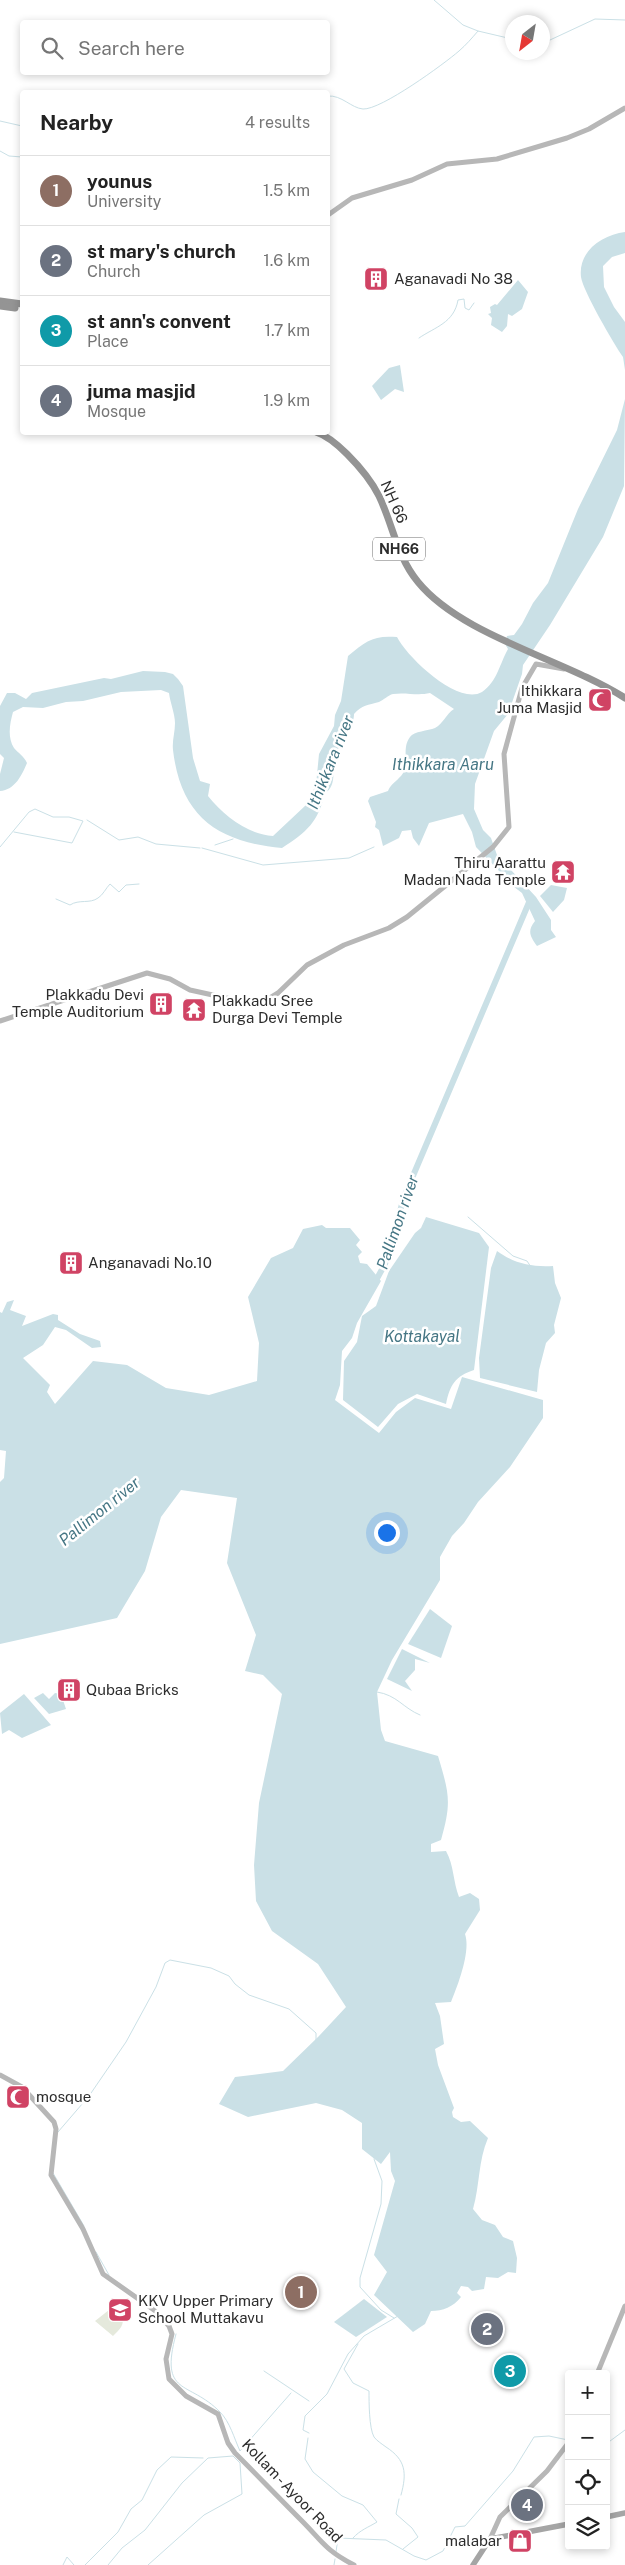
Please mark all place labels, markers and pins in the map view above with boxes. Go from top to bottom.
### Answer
building icon: Aganavadi No 38 [363,266,389,292]
place label: Aganavadi No 38 [394,270,513,287]
place label: Ithikkara Juma Masjid [497,682,582,716]
mosque icon: Ithikkara Juma Masjid [587,687,613,713]
place label: Thiru Aarattu Madan Nada Temple [404,854,546,888]
temple icon: Thiru Aarattu Madan Nada Temple [550,859,576,885]
place label: Plakkadu Devi Temple Auditorium [12,986,144,1020]
building icon: Plakkadu Devi Temple Auditorium [148,991,174,1017]
place label: Plakkadu Sree Durga Devi Temple [212,992,342,1026]
temple icon: Plakkadu Sree Durga Devi Temple [181,997,207,1023]
building icon: Anganavadi No.10 [58,1250,84,1276]
place label: Anganavadi No.10 [88,1254,212,1271]
building icon: Qubaa Bricks [56,1677,82,1703]
place label: Qubaa Bricks [86,1681,179,1698]
mosque icon: mosque [5,2084,31,2110]
place label: mosque [36,2088,91,2105]
pin: 1 [285,2273,317,2311]
place label: KKV Upper Primary School Muttakavu [138,2292,273,2326]
school or university icon: KKV Upper Primary School Muttakavu [107,2297,133,2323]
pin: 2 [471,2310,503,2348]
pin: 3 [494,2352,526,2390]
pin: 4 [511,2486,543,2524]
shop icon: malabar [507,2528,533,2554]
place label: malabar [445,2532,502,2549]

